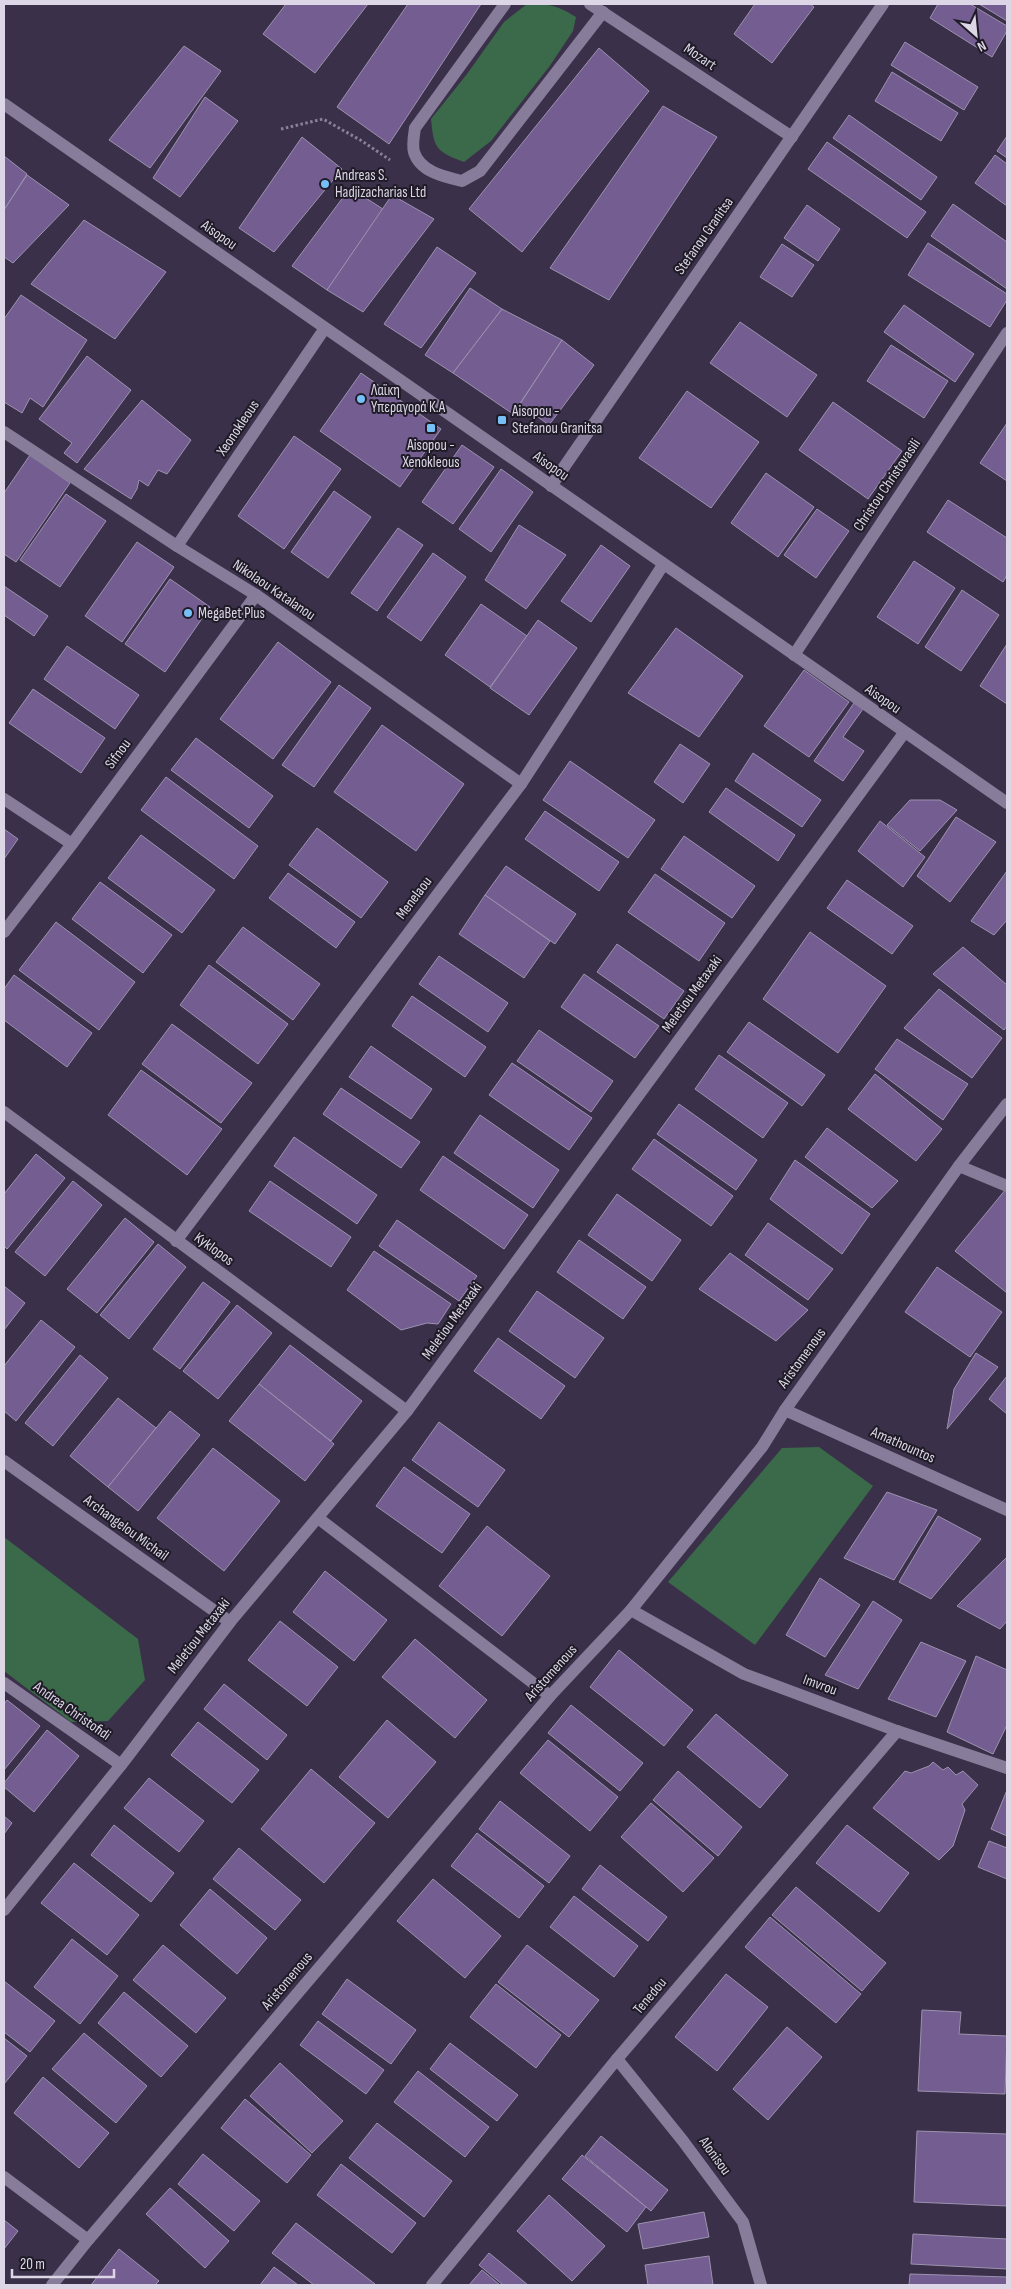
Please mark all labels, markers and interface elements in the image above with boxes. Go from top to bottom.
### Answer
north arrow [951,10,1001,60]
text: N [974,37,989,55]
street label: Mozart [680,39,720,75]
place label: Andreas S. Hadjizacharias Ltd [334,166,426,202]
marker: Andreas S. Hadjizacharias Ltd [319,178,331,190]
street label: Stefanou Granitsa [670,193,738,278]
street label: Aisopou [197,215,241,254]
place label: Λαϊκη Υπεραγορά Κ.Α [370,381,446,417]
marker: Λαϊκη Υπεραγορά Κ.Α [355,393,367,405]
street label: Xeonokleous [212,396,264,460]
place label: Aisopou - Stefanou Granitsa [511,402,603,438]
marker: Aisopou - Stefanou Granitsa [496,414,508,426]
marker: Aisopou - Xenokleous [425,422,437,434]
street label: Christou Christovasili [849,435,925,535]
place label: Aisopou - Xenokleous [401,436,460,472]
street label: Aisopou [529,446,573,485]
street label: Nikolaou Katalanou [229,555,319,625]
place label: MegaBet Plus [198,604,265,623]
marker: MegaBet Plus [182,607,194,619]
street label: Aisopou [861,679,905,718]
street label: Sifnou [101,735,135,773]
street label: Menelaou [392,873,436,923]
street label: Meletiou Metaxaki [658,951,727,1036]
street label: Kyklopos [190,1228,238,1270]
street label: Meletiou Metaxaki [418,1278,487,1363]
street label: Aristomenous [773,1324,830,1393]
street label: Amathountos [867,1422,938,1468]
street label: Archangelou Michail [79,1490,172,1565]
street label: Meletiou Metaxaki [164,1594,235,1678]
street label: Aristomenous [520,1641,581,1706]
street label: Imvrou [800,1670,840,1700]
street label: Andrea Christofidi [29,1677,115,1745]
street label: Aristomenous [257,1948,317,2015]
street label: Tenedou [629,1974,671,2018]
street label: Alonisou [694,2132,735,2179]
scale bar [12,2246,115,2278]
text: 20 m [20,2255,45,2274]

